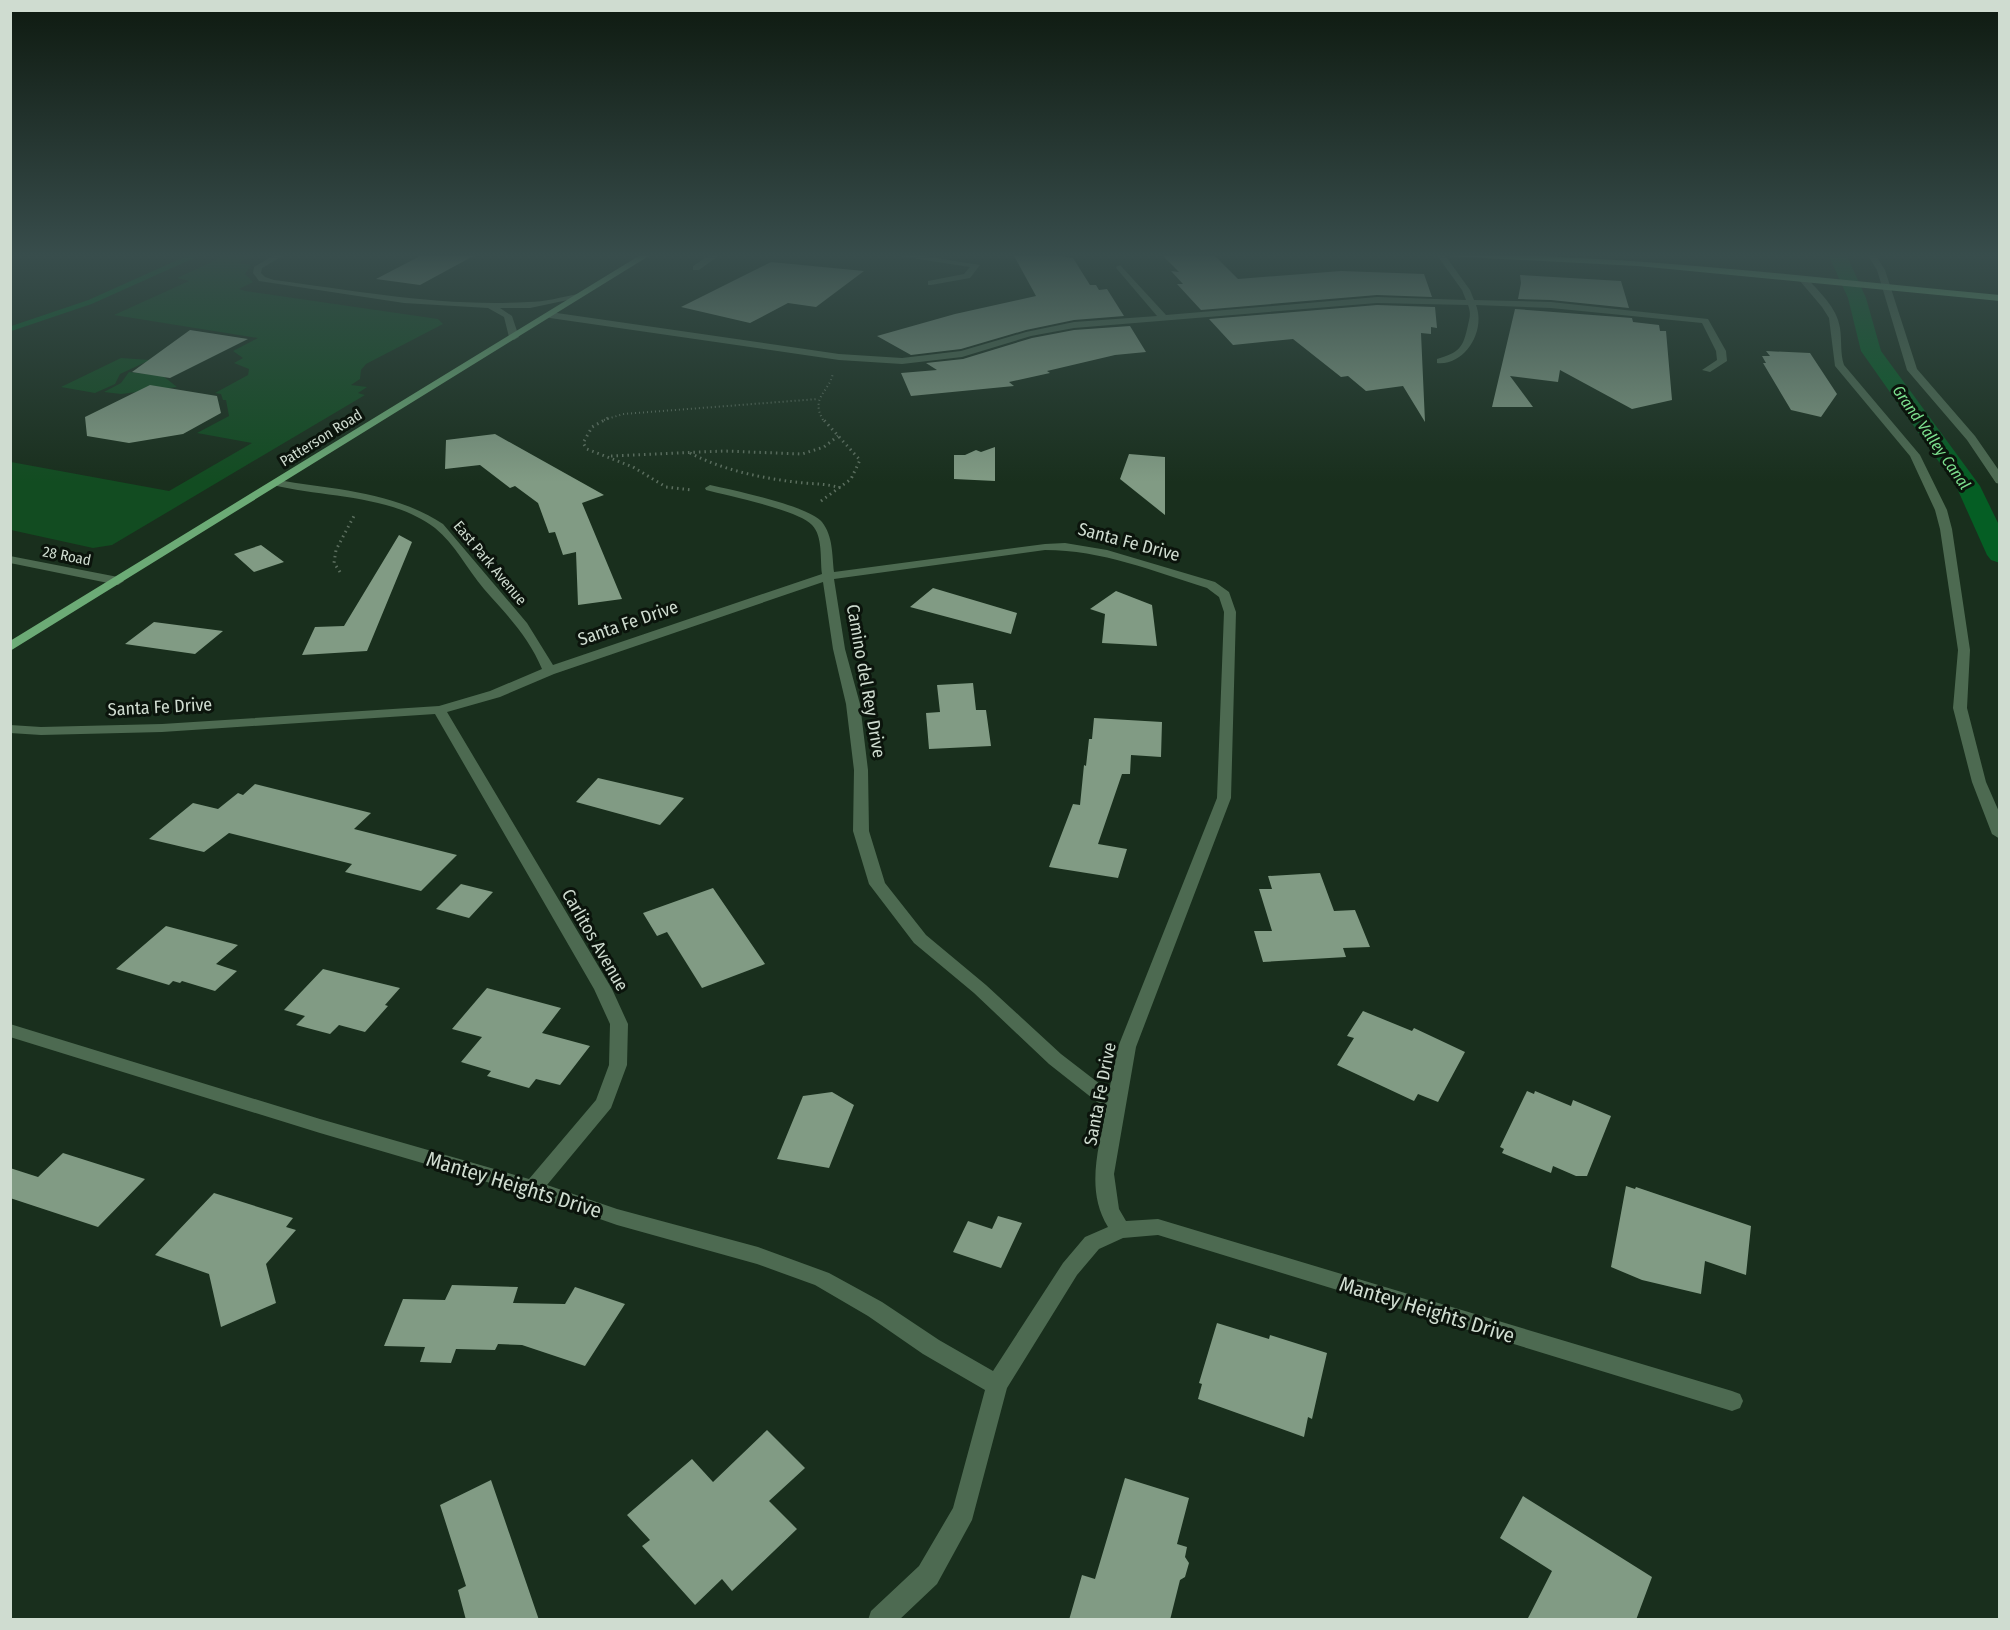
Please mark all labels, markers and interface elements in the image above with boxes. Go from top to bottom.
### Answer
water label: Grand Valley Canal [1889,382,1975,493]
street label: Patterson Road [277,406,365,470]
street label: East Park Avenue [450,517,530,609]
street label: Santa Fe Drive [1076,518,1182,566]
street label: 28 Road [41,543,93,569]
street label: Santa Fe Drive [575,596,681,650]
street label: Camino del Rey Drive [842,602,890,760]
street label: Santa Fe Drive [107,693,213,721]
street label: Carlitos Avenue [557,885,633,995]
street label: Santa Fe Drive [1079,1040,1121,1147]
street label: Mantey Heights Drive [423,1146,605,1224]
street label: Mantey Heights Drive [1336,1271,1518,1349]

